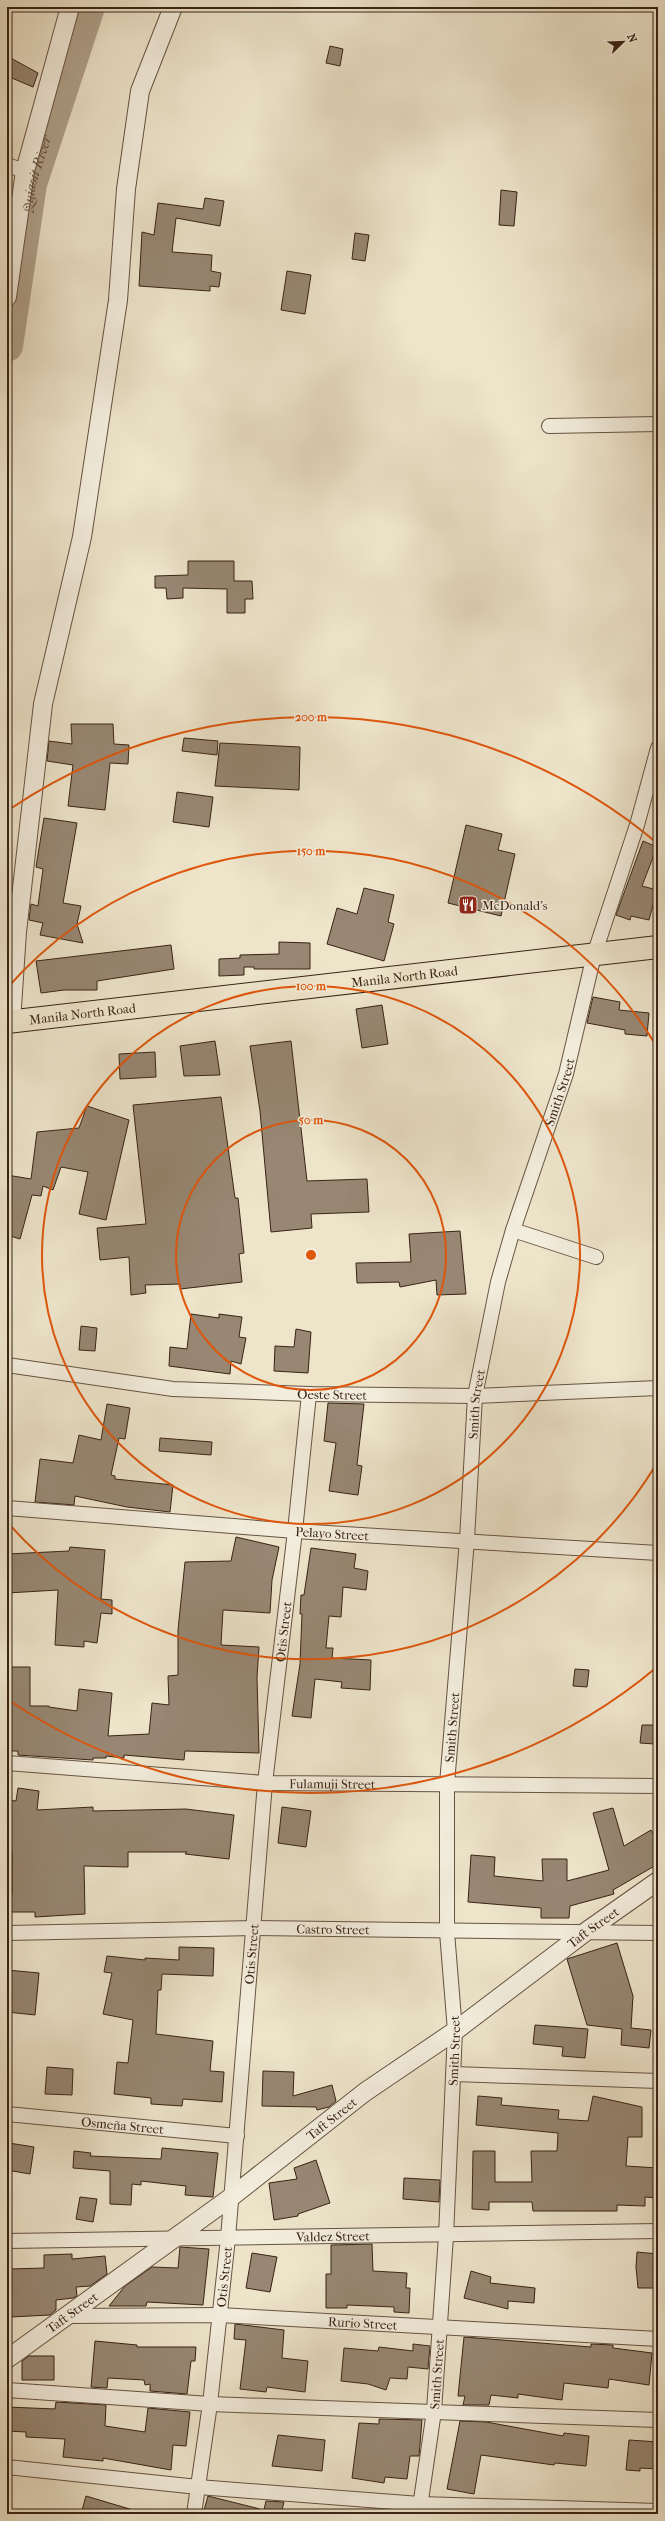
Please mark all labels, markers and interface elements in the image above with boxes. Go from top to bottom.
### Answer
north arrow [603,22,643,62]
text: N [624,32,640,45]
water label: Quiaoit River [19,132,56,214]
text: 200 m [295,710,328,724]
text: 150 m [297,844,326,858]
restaurant icon: McDonald's [457,894,479,916]
place label: McDonald's [482,898,548,913]
street label: Manila North Road [350,963,459,990]
text: 100 m [296,979,327,993]
street label: Manila North Road [28,1000,138,1027]
street label: Smith Street [542,1057,578,1128]
text: 50 m [299,1113,324,1127]
centre of rings [304,1248,318,1262]
street label: Smith Street [466,1368,488,1440]
street label: Oeste Street [297,1387,368,1403]
street label: Pelayo Street [295,1524,370,1543]
street label: Otis Street [272,1600,295,1663]
street label: Smith Street [442,1691,463,1763]
street label: Fulamuji Street [289,1776,376,1792]
street label: Taft Street [564,1904,622,1951]
street label: Castro Street [296,1922,370,1937]
street label: Otis Street [242,1923,262,1985]
street label: Smith Street [446,2015,463,2086]
street label: Taft Street [304,2094,360,2143]
street label: Osmeña Street [80,2114,165,2137]
street label: Valdez Street [295,2228,370,2245]
street label: Otis Street [214,2246,235,2308]
street label: Taft Street [44,2289,101,2336]
street label: Rurio Street [328,2314,398,2333]
street label: Smith Street [427,2338,447,2410]

